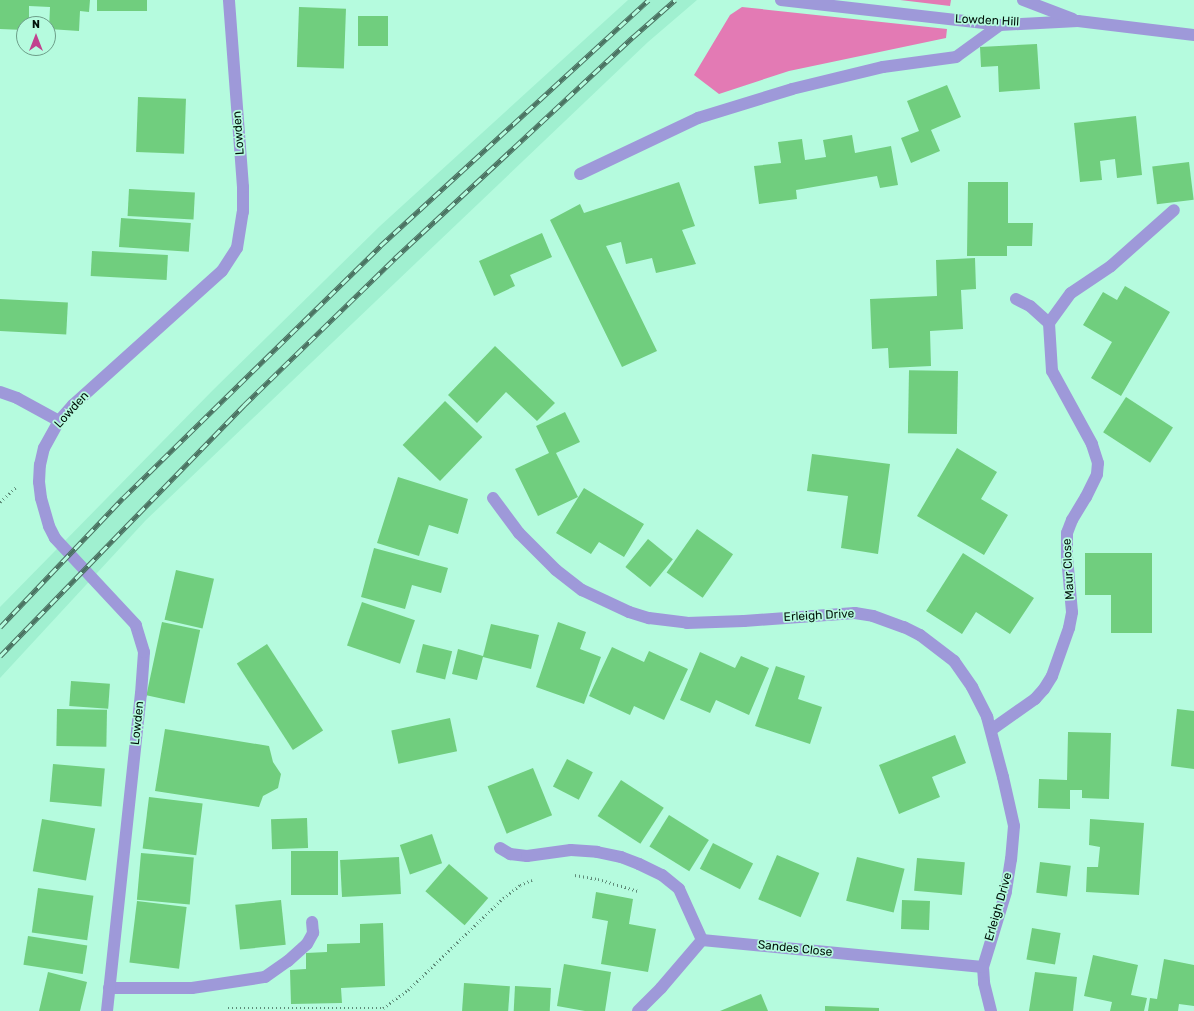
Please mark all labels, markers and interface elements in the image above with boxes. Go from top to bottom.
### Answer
street label: Lowden Hill [955,12,1019,30]
north arrow [16,16,56,56]
text: N [32,18,40,31]
street label: Lowden [230,111,248,155]
street label: Lowden [52,389,92,431]
street label: Maur Close [1060,538,1078,600]
street label: Erleigh Drive [783,607,855,625]
street label: Lowden [129,700,147,746]
street label: Erleigh Drive [982,871,1016,943]
street label: Sandes Close [757,938,833,960]

